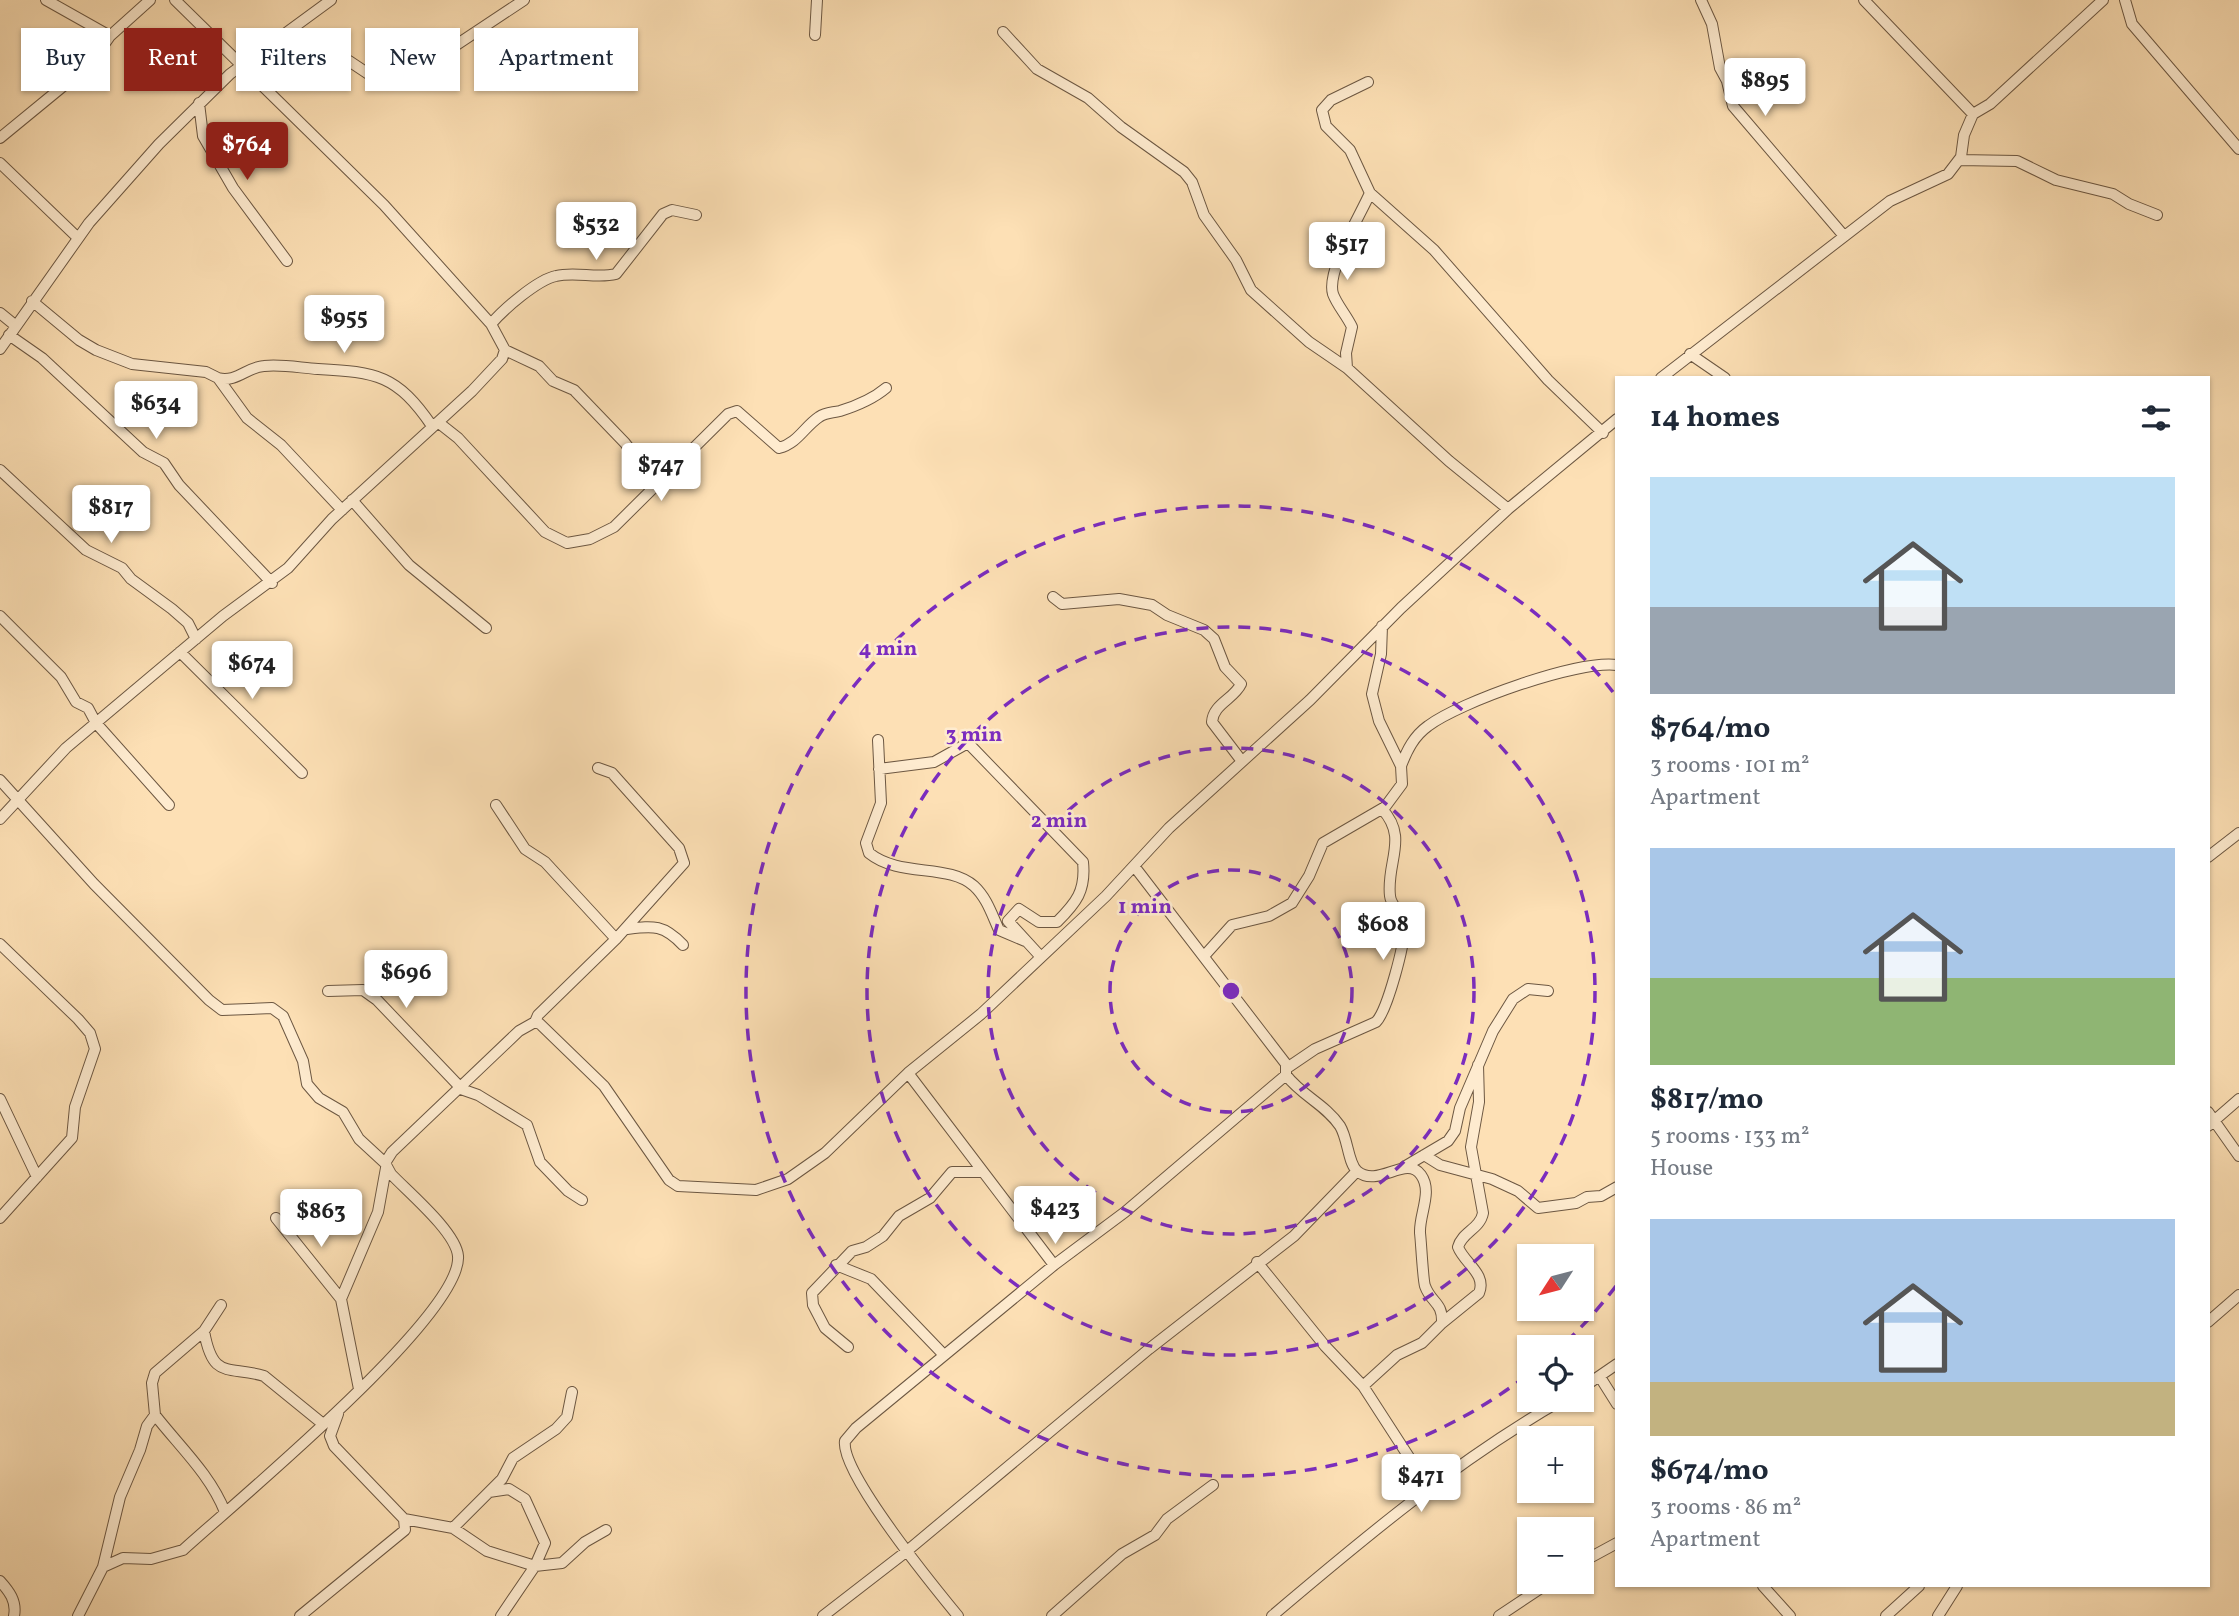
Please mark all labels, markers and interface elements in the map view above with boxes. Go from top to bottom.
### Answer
chip: Buy [21,28,110,91]
chip: Rent [124,28,222,91]
chip: Filters [236,28,351,91]
chip: New [365,28,460,91]
chip: Apartment [474,28,638,91]
pin: $895 [1724,58,1806,118]
text: $895 [1740,65,1790,97]
pin: $764 [206,122,288,182]
text: $764 [222,129,272,161]
pin: $532 [555,202,637,262]
text: $532 [572,209,620,241]
pin: $517 [1306,222,1388,282]
text: $517 [1325,229,1369,261]
pin: $955 [303,296,385,355]
text: $955 [320,302,368,334]
pin: $634 [115,382,197,441]
text: $634 [131,388,182,420]
text: 14 homes [1650,397,1780,439]
icon: filters [2137,399,2175,437]
pin: $747 [620,444,702,503]
text: $747 [638,450,684,482]
pin: $817 [70,486,152,545]
text: $817 [88,492,134,524]
icon: home [1850,523,1976,649]
text: 4 min [859,635,917,664]
pin: $674 [211,642,293,701]
text: $674 [228,648,276,680]
text: $764/mo [1650,708,1770,750]
text: 3 min [946,721,1002,750]
text: 3 rooms · 101 m² [1650,750,1810,782]
text: Apartment [1650,782,1761,814]
text: 2 min [1031,807,1087,836]
text: 1 min [1118,893,1172,922]
icon: home [1850,894,1976,1020]
pin: $608 [1342,902,1424,962]
text: $608 [1357,909,1409,941]
pin: $696 [365,950,447,1010]
text: $696 [380,957,432,989]
centre of rings [1219,979,1243,1003]
text: $817/mo [1650,1079,1763,1121]
text: 5 rooms · 133 m² [1650,1121,1810,1153]
text: House [1650,1153,1713,1185]
pin: $423 [1014,1186,1096,1246]
pin: $863 [280,1190,362,1249]
text: $423 [1030,1193,1080,1225]
text: $863 [296,1196,346,1228]
north arrow [1517,1244,1594,1321]
map controls [1517,1244,1594,1594]
icon: home [1850,1265,1976,1391]
button: locate [1517,1335,1594,1412]
button: + [1517,1426,1594,1503]
text: $674/mo [1650,1450,1769,1492]
pin: $471 [1380,1454,1462,1514]
text: $471 [1398,1461,1444,1493]
text: 3 rooms · 86 m² [1650,1492,1801,1524]
button: − [1517,1517,1594,1594]
text: Apartment [1650,1524,1761,1556]

